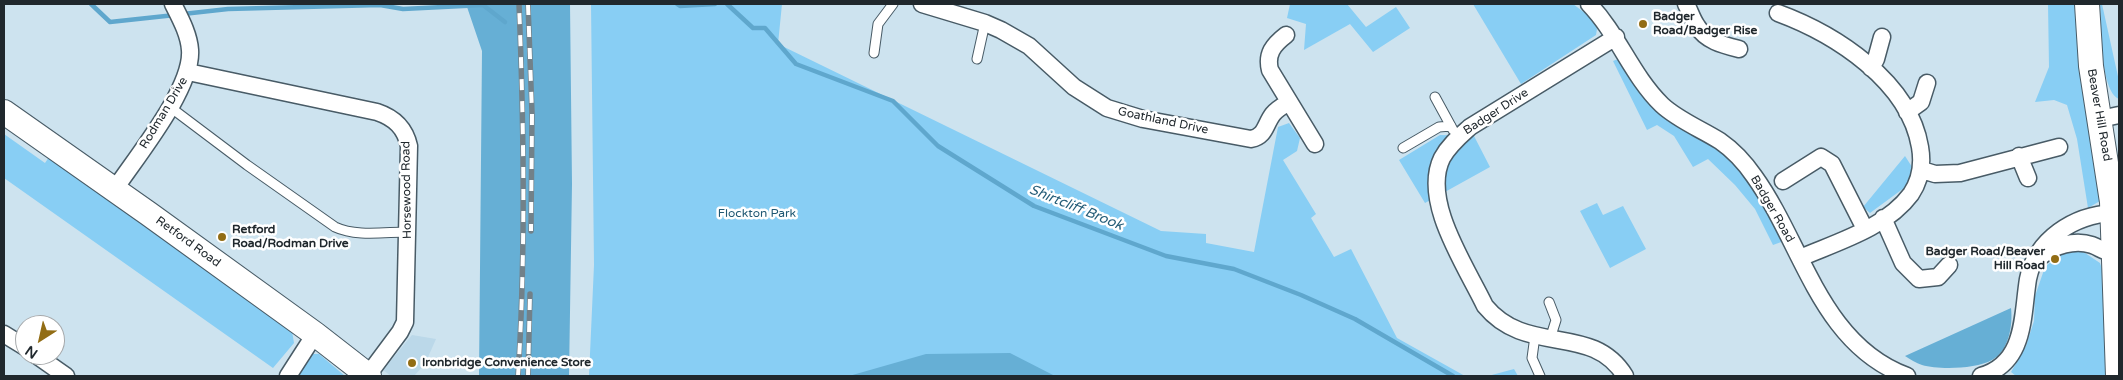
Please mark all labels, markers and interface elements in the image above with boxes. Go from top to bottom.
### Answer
place label: Badger Road/Badger Rise [1653,10,1757,38]
marker: Badger Road/Badger Rise [1637,18,1649,30]
street label: Beaver Hill Road [2084,68,2114,162]
street label: Rodman Drive [137,75,191,151]
street label: Badger Drive [1461,86,1531,138]
street label: Goathland Drive [1116,104,1210,138]
street label: Horsewood Road [399,141,415,239]
street label: Badger Road [1747,173,1797,245]
water label: Shirtcliff Brook [1027,182,1125,234]
park label: Flockton Park [718,207,796,221]
street label: Retford Road [153,214,223,270]
place label: Retford Road/Rodman Drive [232,223,349,251]
marker: Retford Road/Rodman Drive [216,231,228,243]
place label: Badger Road/Beaver Hill Road [1925,245,2045,273]
marker: Badger Road/Beaver Hill Road [2049,253,2061,265]
north arrow [15,315,65,365]
text: N [22,342,41,362]
place label: Ironbridge Convenience Store [422,356,591,370]
marker: Ironbridge Convenience Store [406,357,418,369]

